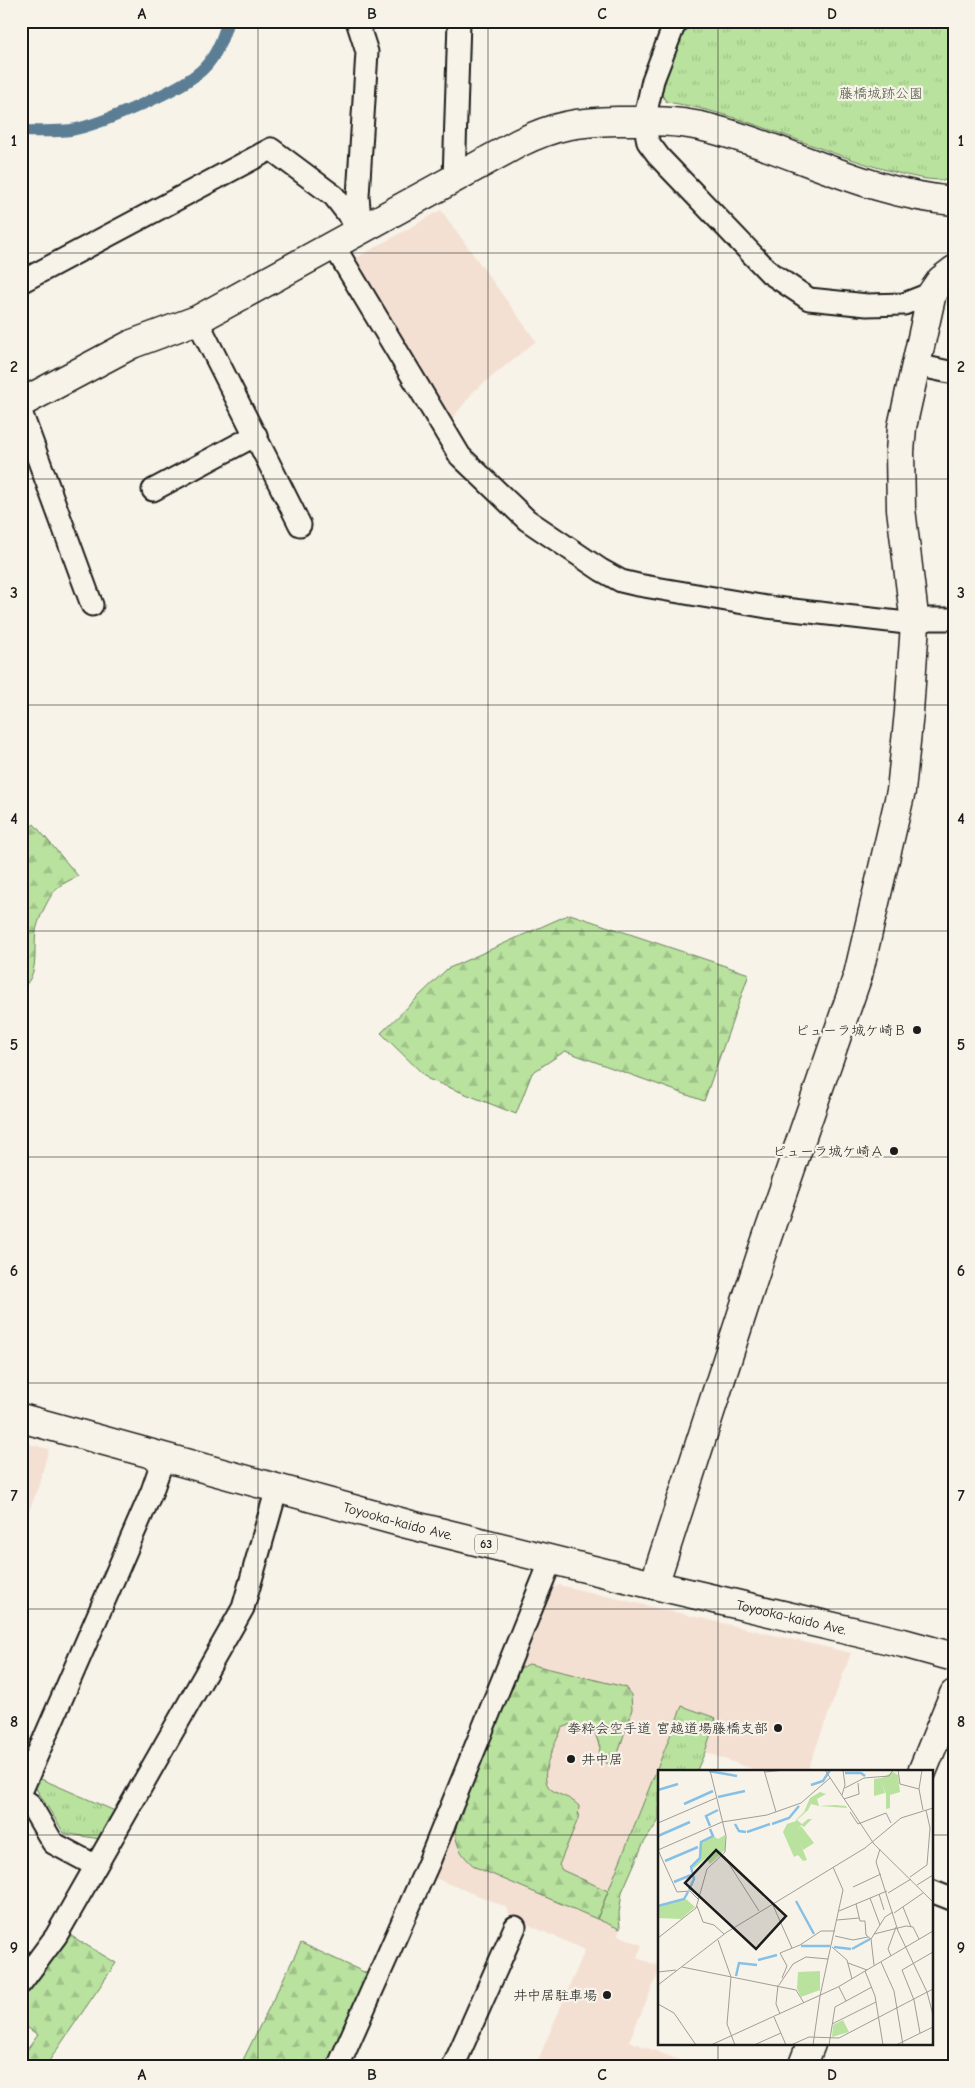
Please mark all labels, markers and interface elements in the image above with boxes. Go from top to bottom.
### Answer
text: A [138,5,147,23]
text: B [367,5,377,23]
text: C [597,5,607,23]
text: D [827,5,837,23]
park label: 藤橋城跡公園 [839,85,923,102]
text: 1 [11,132,17,150]
text: 1 [958,132,964,150]
text: 2 [10,358,18,376]
text: 2 [957,358,965,376]
text: 3 [10,584,18,602]
text: 3 [957,584,965,602]
text: 4 [10,810,18,828]
text: 4 [957,810,965,828]
place label: ピューラ城ケ崎Ｂ [795,1022,907,1039]
marker: ピューラ城ケ崎Ｂ [911,1024,923,1036]
text: 5 [10,1036,18,1054]
text: 5 [957,1036,965,1054]
place label: ピューラ城ケ崎Ａ [772,1143,884,1160]
marker: ピューラ城ケ崎Ａ [888,1145,900,1157]
text: 6 [10,1262,18,1280]
text: 6 [957,1262,965,1280]
text: 7 [10,1487,18,1505]
text: 7 [957,1487,965,1505]
street label: Toyooka-kaido Ave. [341,1499,455,1544]
road number: 63 [475,1535,497,1554]
street label: Toyooka-kaido Ave. [735,1596,848,1639]
text: 8 [10,1713,18,1731]
text: 8 [957,1713,965,1731]
place label: 拳粋会空手道 宮越道場藤橋支部 [567,1720,768,1737]
marker: 拳粋会空手道 宮越道場藤橋支部 [772,1722,784,1734]
place label: 井中居 [581,1751,623,1768]
marker: 井中居 [565,1753,577,1765]
inset map [658,1770,932,2046]
text: 9 [10,1939,18,1957]
text: 9 [957,1939,965,1957]
place label: 井中居駐車場 [513,1987,597,2004]
marker: 井中居駐車場 [601,1989,613,2001]
text: A [138,2066,147,2084]
text: B [367,2066,377,2084]
text: C [597,2066,607,2084]
text: D [827,2066,837,2084]

